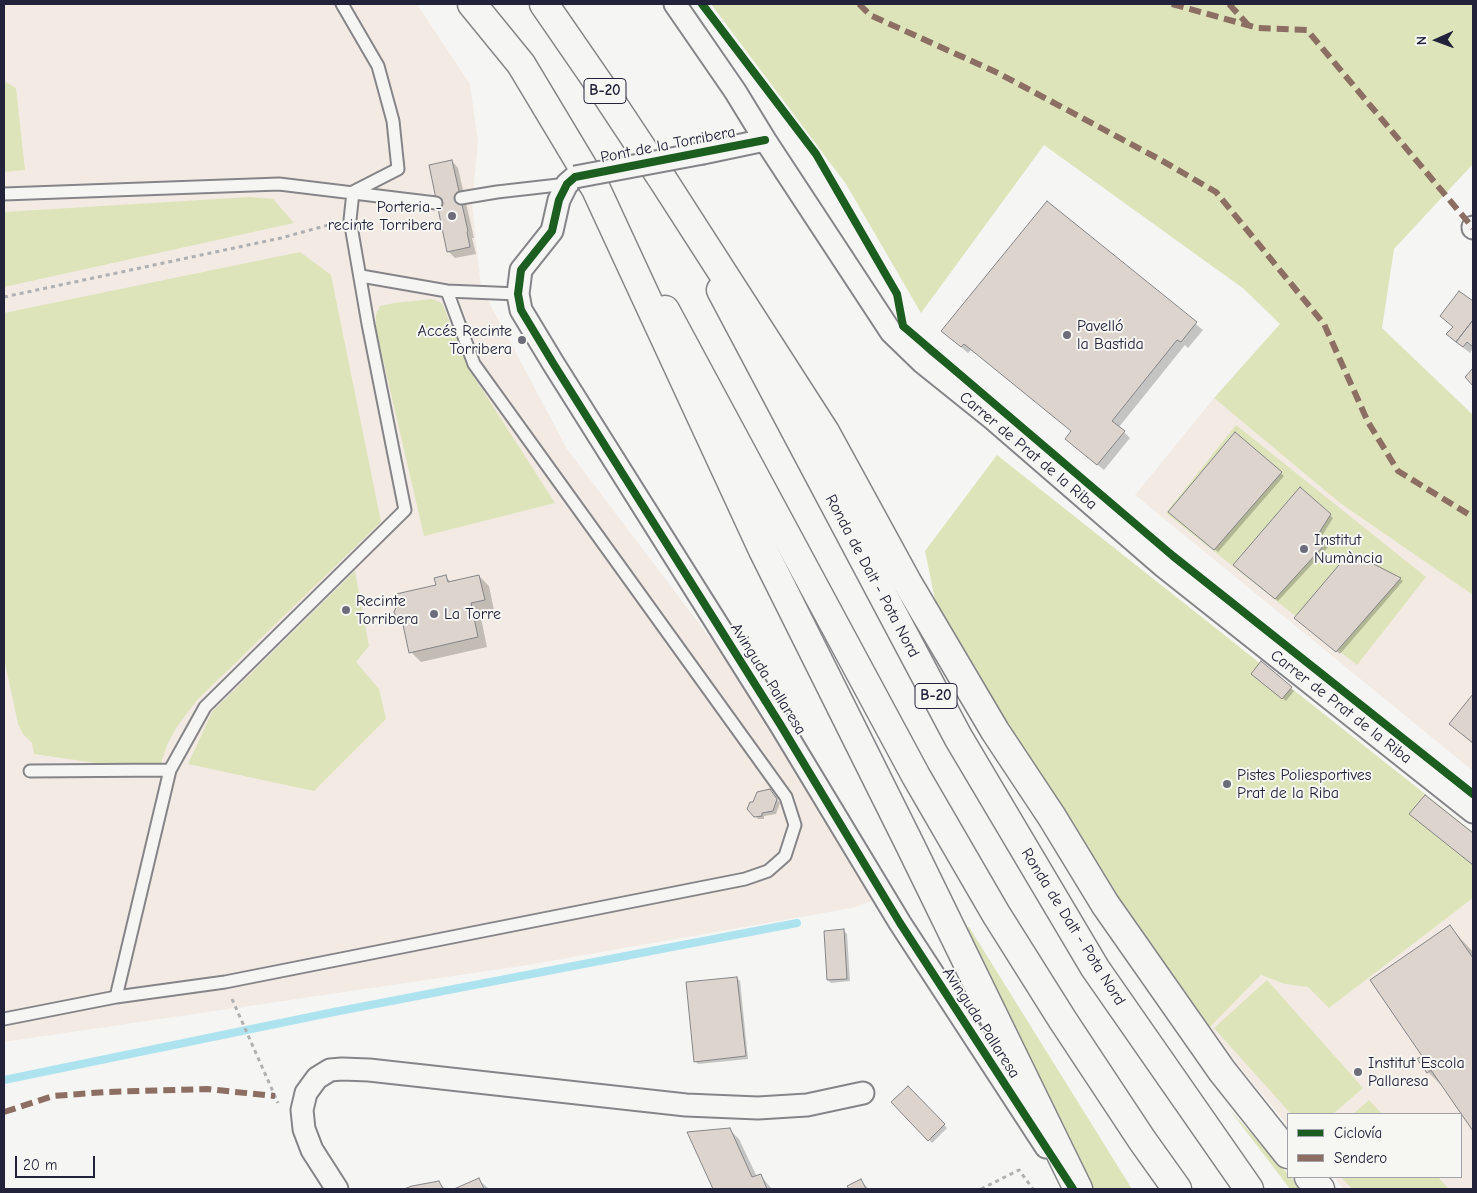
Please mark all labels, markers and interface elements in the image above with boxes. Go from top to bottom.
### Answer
north arrow [1412,15,1462,65]
text: N [1413,36,1430,45]
road number: B-20 [584,78,626,104]
street label: Pont de la Torribera [599,123,737,167]
place label: Porteria - recinte Torribera [328,197,442,235]
marker: Porteria - recinte Torribera [446,210,458,222]
place label: Pavelló la Bastida [1077,316,1144,354]
place label: Accés Recinte Torribera [418,321,512,359]
marker: Pavelló la Bastida [1061,329,1073,341]
marker: Accés Recinte Torribera [516,334,528,346]
street label: Carrer de Prat de la Riba [955,388,1101,514]
street label: Ronda de Dalt - Pota Nord [821,491,923,661]
place label: Institut Numància [1314,530,1383,568]
marker: Institut Numància [1298,543,1310,555]
place label: Recinte Torribera [356,591,419,629]
marker: Recinte Torribera [340,604,352,616]
place label: La Torre [444,604,501,624]
marker: La Torre [428,608,440,620]
street label: Avinguda Pallaresa [726,620,810,738]
street label: Carrer de Prat de la Riba [1266,646,1416,768]
road number: B-20 [915,684,957,708]
place label: Pistes Poliesportives Prat de la Riba [1237,765,1371,803]
marker: Pistes Poliesportives Prat de la Riba [1221,778,1233,790]
street label: Ronda de Dalt - Pota Nord [1017,845,1129,1009]
street label: Avinguda Pallaresa [938,964,1024,1082]
place label: Institut Escola Pallaresa [1368,1053,1465,1091]
marker: Institut Escola Pallaresa [1352,1066,1364,1078]
legend [1287,1113,1462,1178]
text: Ciclovía [1334,1124,1382,1142]
scale bar [18,1146,98,1178]
text: Sendero [1334,1149,1387,1167]
text: 20 m [23,1156,57,1174]

